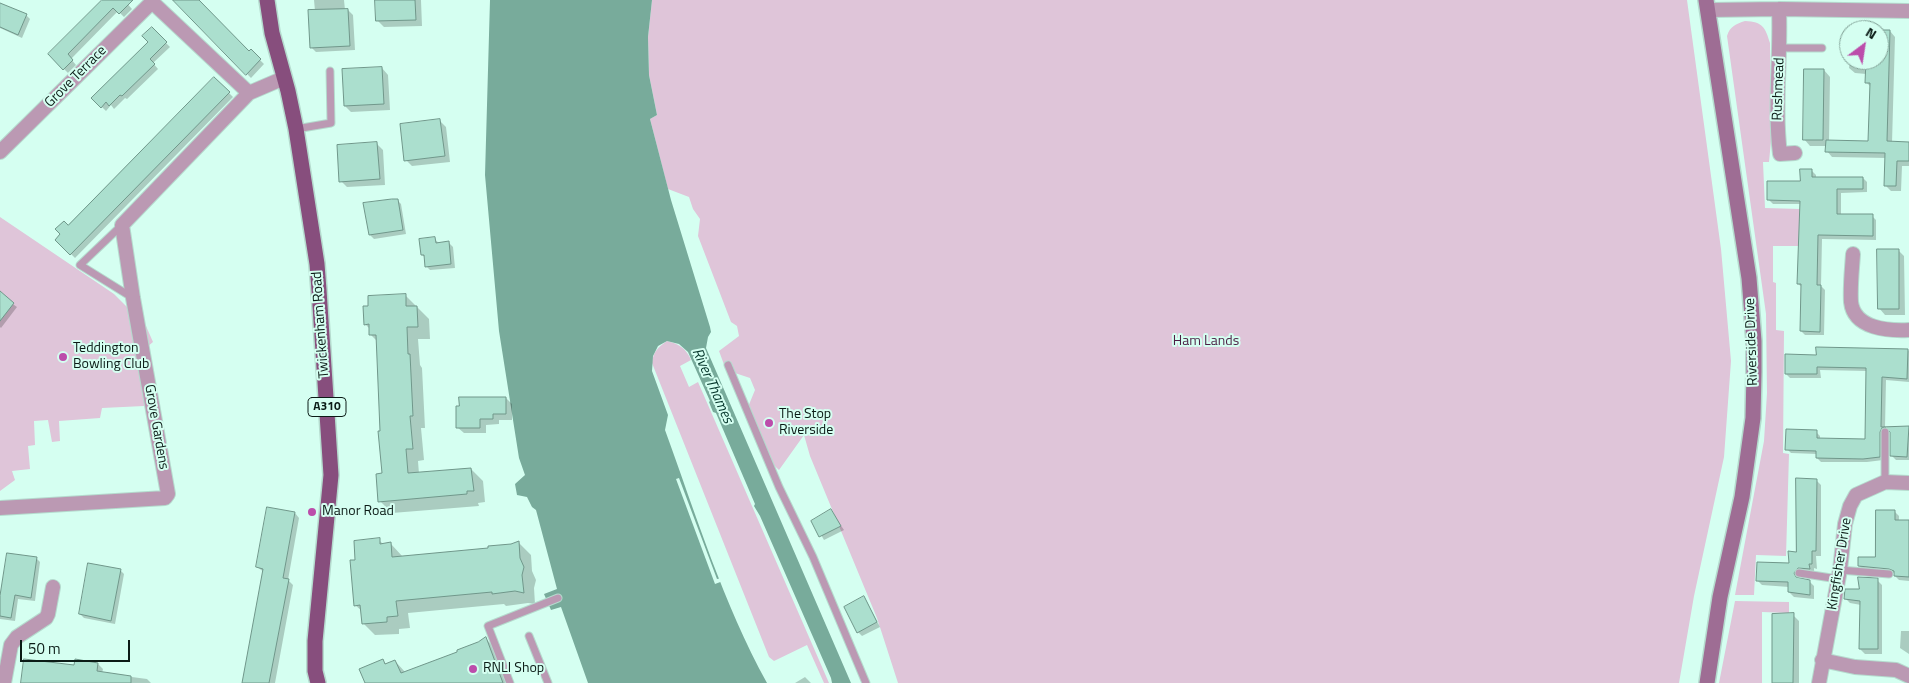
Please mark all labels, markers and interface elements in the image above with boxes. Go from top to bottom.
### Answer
north arrow [1839,20,1889,70]
text: N [1862,21,1881,44]
street label: Grove Terrace [42,43,110,111]
street label: Rushmead [1770,57,1788,121]
street label: Twickenham Road [309,271,333,379]
street label: Riverside Drive [1742,298,1762,386]
park label: Ham Lands [1173,334,1239,350]
place label: Teddington Bowling Club [73,341,149,374]
water label: River Thames [687,346,737,426]
marker: Teddington Bowling Club [57,351,69,363]
street label: Grove Gardens [140,383,172,471]
road number: A310 [308,398,346,417]
place label: The Stop Riverside [779,407,833,440]
marker: The Stop Riverside [763,417,775,429]
place label: Manor Road [322,504,394,520]
marker: Manor Road [306,506,318,518]
street label: Kingfisher Drive [1824,517,1856,611]
scale bar [22,630,132,662]
text: 50 m [28,637,61,660]
place label: RNLI Shop [483,661,544,677]
marker: RNLI Shop [467,663,479,675]

